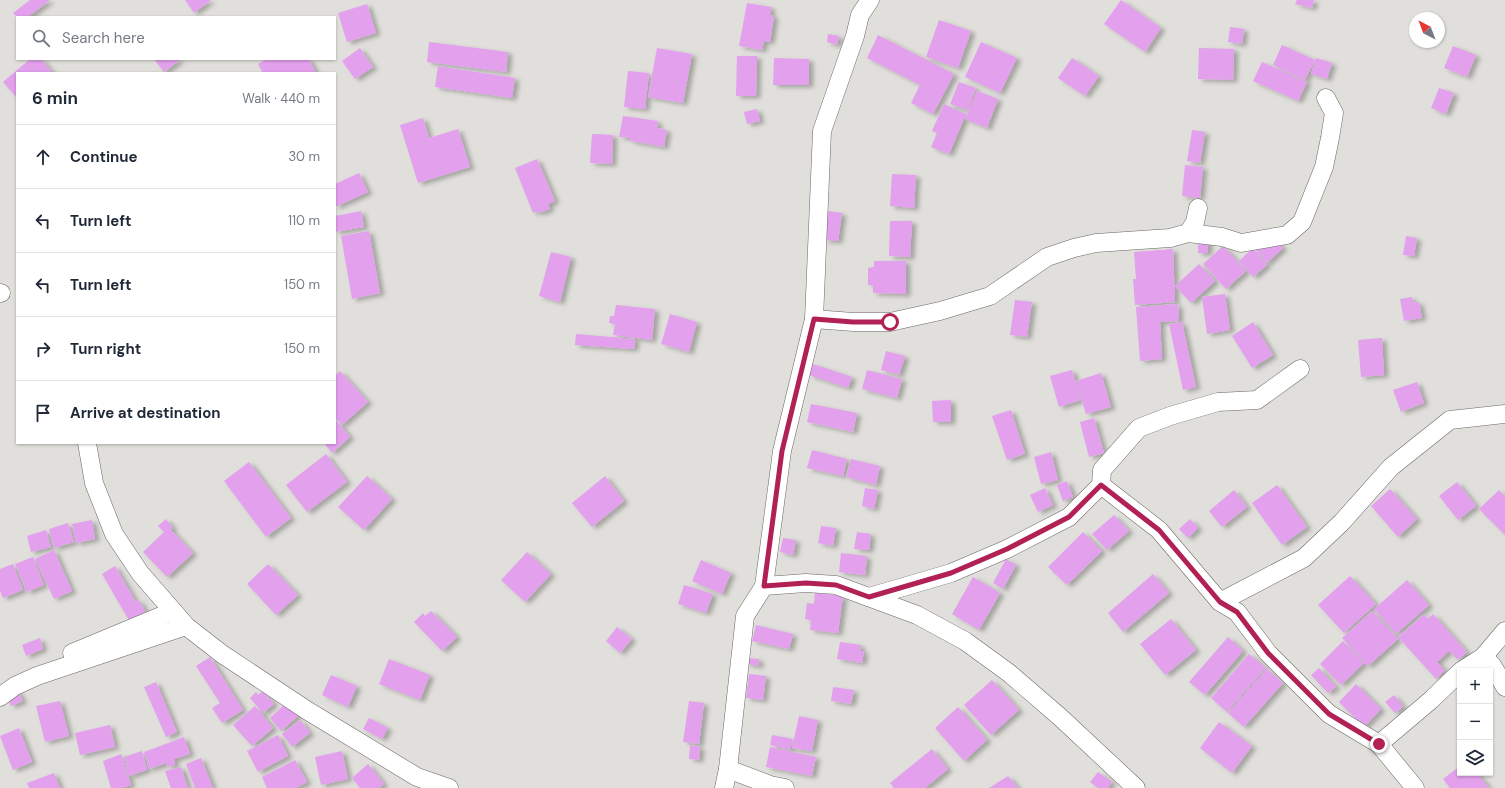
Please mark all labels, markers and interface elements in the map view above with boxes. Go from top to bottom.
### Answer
north arrow [1409,12,1445,48]
search box [16,16,336,60]
icon: search [30,27,52,49]
text: Search here [62,28,145,48]
text: 6 min [32,87,78,109]
text: Walk · 440 m [242,90,320,107]
icon: ahead [32,146,54,168]
text: Continue [70,147,138,167]
text: 30 m [288,148,320,165]
icon: left [32,210,54,232]
text: Turn left [70,211,131,231]
text: 110 m [288,212,320,229]
icon: left [32,274,54,296]
text: Turn left [70,275,131,295]
text: 150 m [284,276,320,293]
route start [881,313,899,331]
icon: right [32,338,54,360]
text: Turn right [70,339,141,359]
text: 150 m [284,340,320,357]
icon: arrive [32,402,54,424]
text: Arrive at destination [70,403,221,423]
map controls [1457,668,1493,776]
button: + [1457,668,1493,704]
button: − [1457,704,1493,740]
route end [1370,735,1388,753]
button: layers [1457,740,1493,776]

